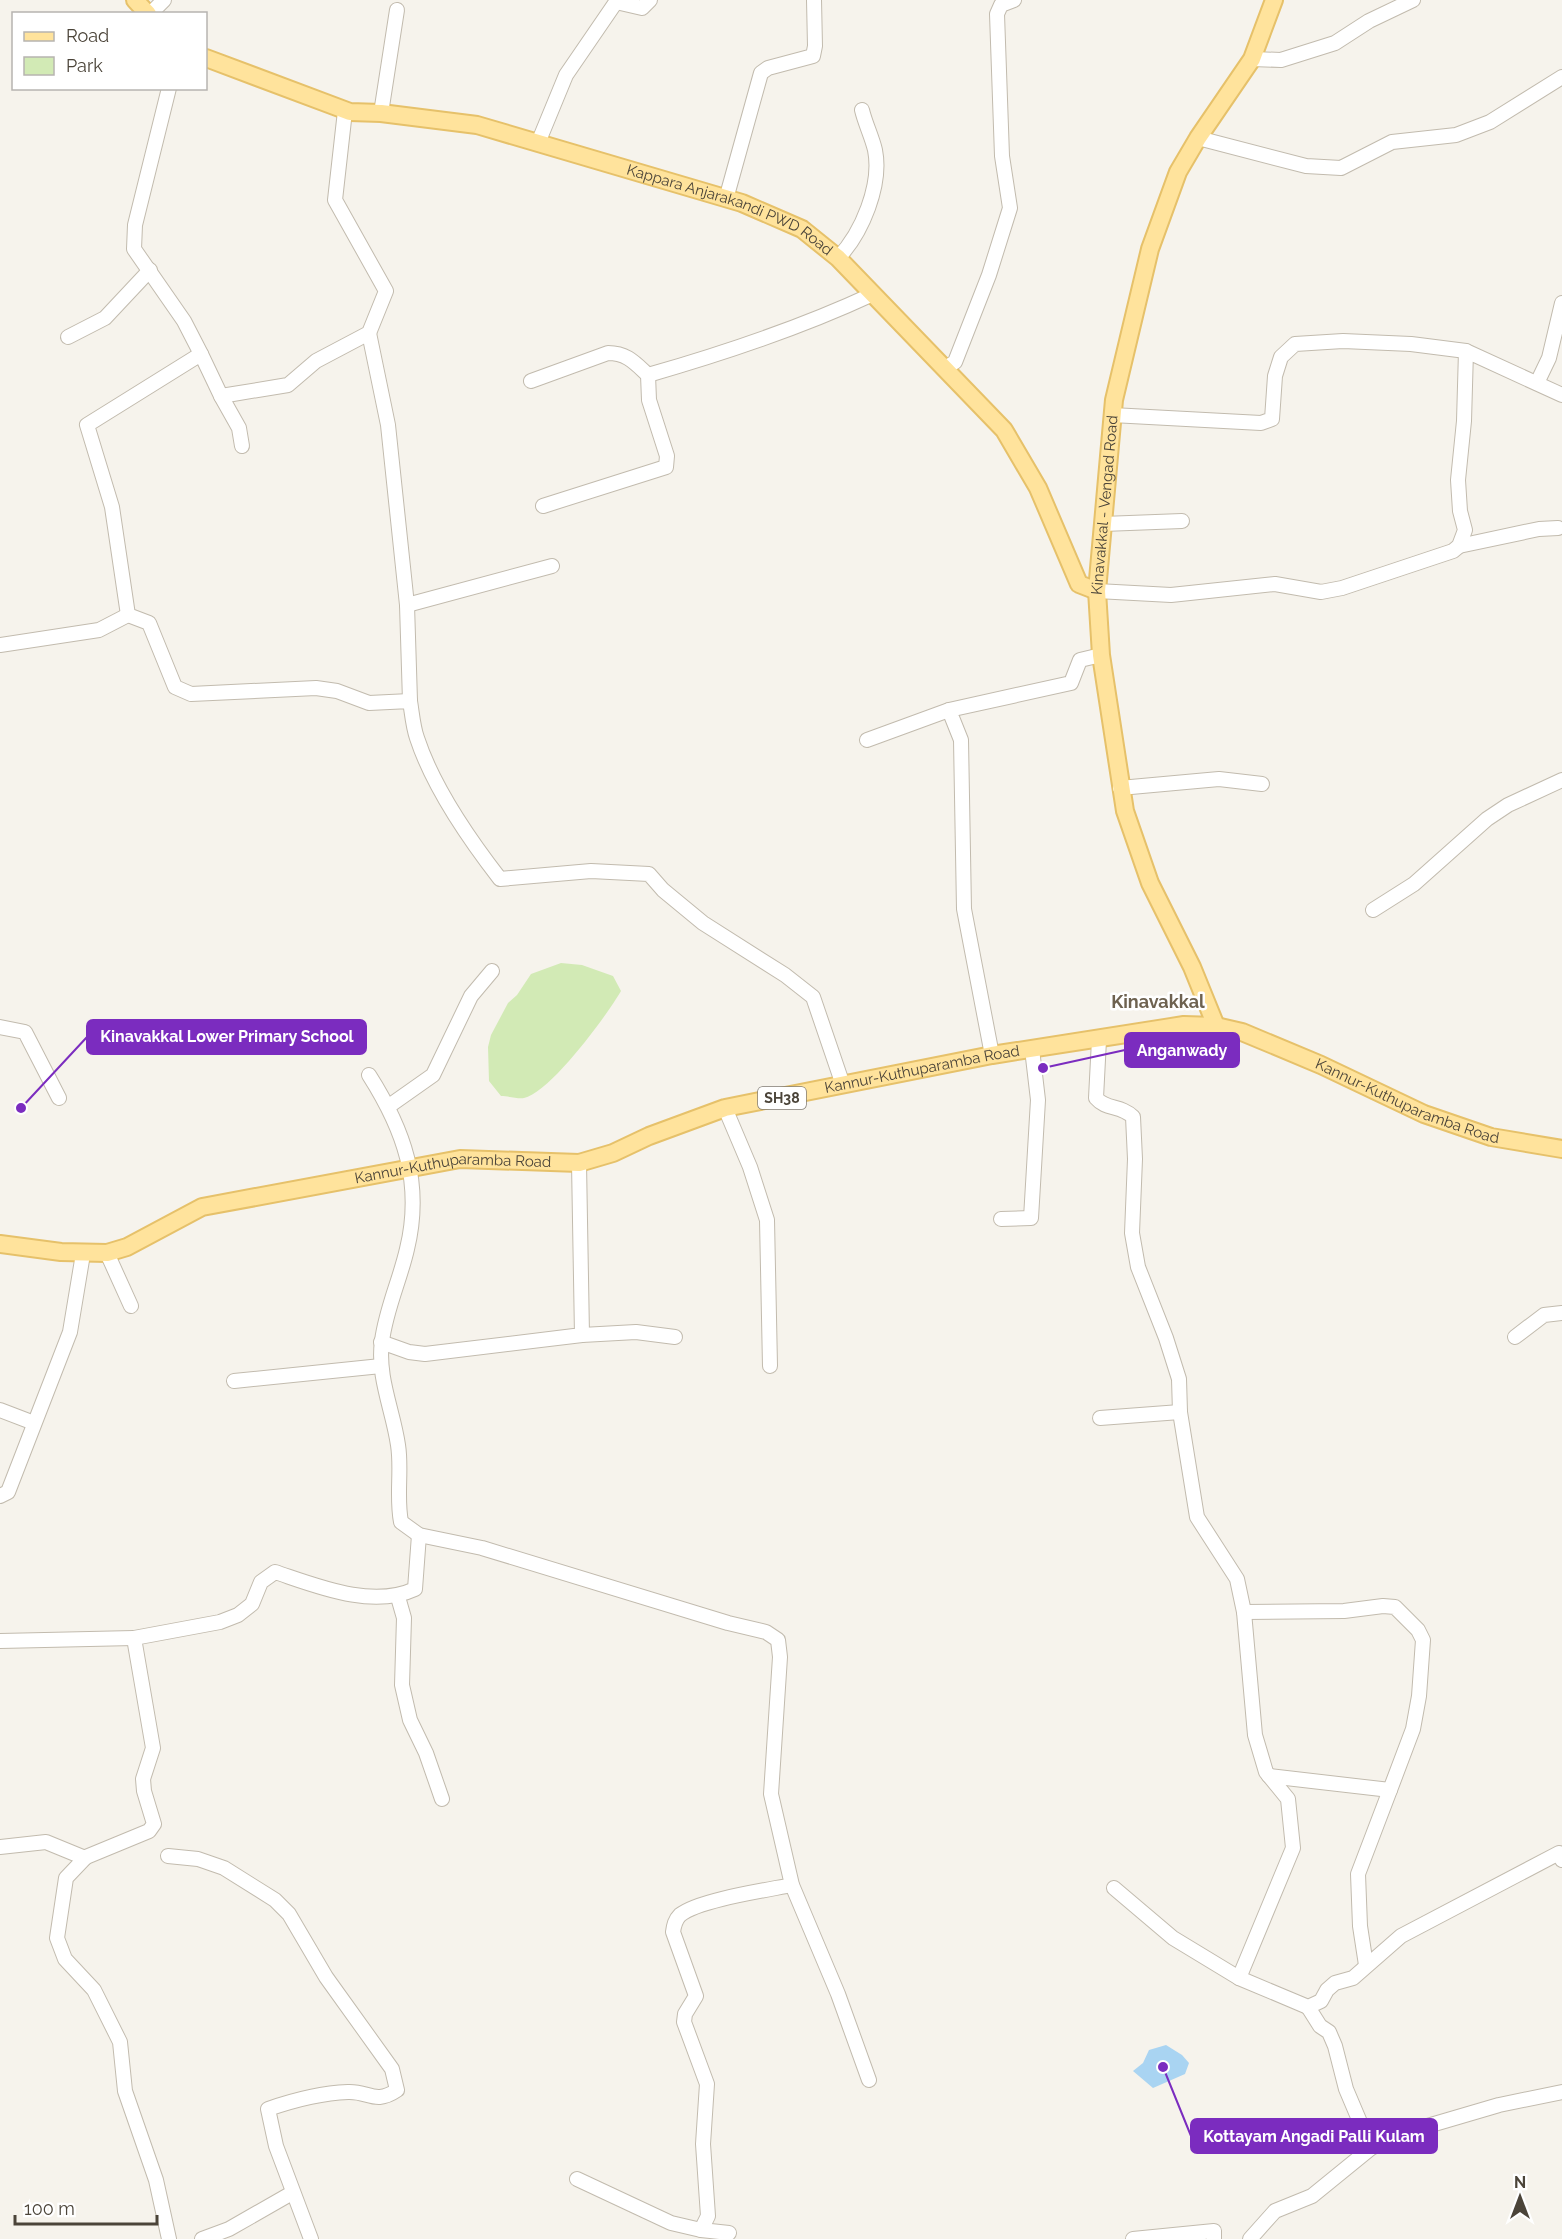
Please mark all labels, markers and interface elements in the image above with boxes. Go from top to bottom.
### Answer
legend [12,12,207,90]
text: Road [66,25,109,46]
text: Park [66,55,103,76]
street label: Kappara Anjarakandi PWD Road [625,161,836,259]
street label: Kinavakkal - Vengad Road [1088,415,1122,596]
district label: Kinavakkal [1111,991,1205,1012]
callout: Kinavakkal Lower Primary School [87,1020,366,1054]
text: Kinavakkal Lower Primary School [100,1027,355,1046]
callout: Anganwady [1125,1033,1239,1067]
text: Anganwady [1137,1041,1228,1060]
street label: Kannur-Kuthuparamba Road [823,1042,1021,1097]
street label: Kannur-Kuthuparamba Road [1313,1055,1501,1147]
road number: SH38 [758,1087,806,1109]
street label: Kannur-Kuthuparamba Road [353,1150,552,1187]
callout: Kottayam Angadi Palli Kulam [1191,2119,1437,2153]
text: Kottayam Angadi Palli Kulam [1203,2127,1425,2146]
north arrow [1490,2167,1550,2227]
text: N [1514,2173,1526,2192]
scale bar [15,2188,158,2226]
text: 100 m [24,2198,75,2219]

